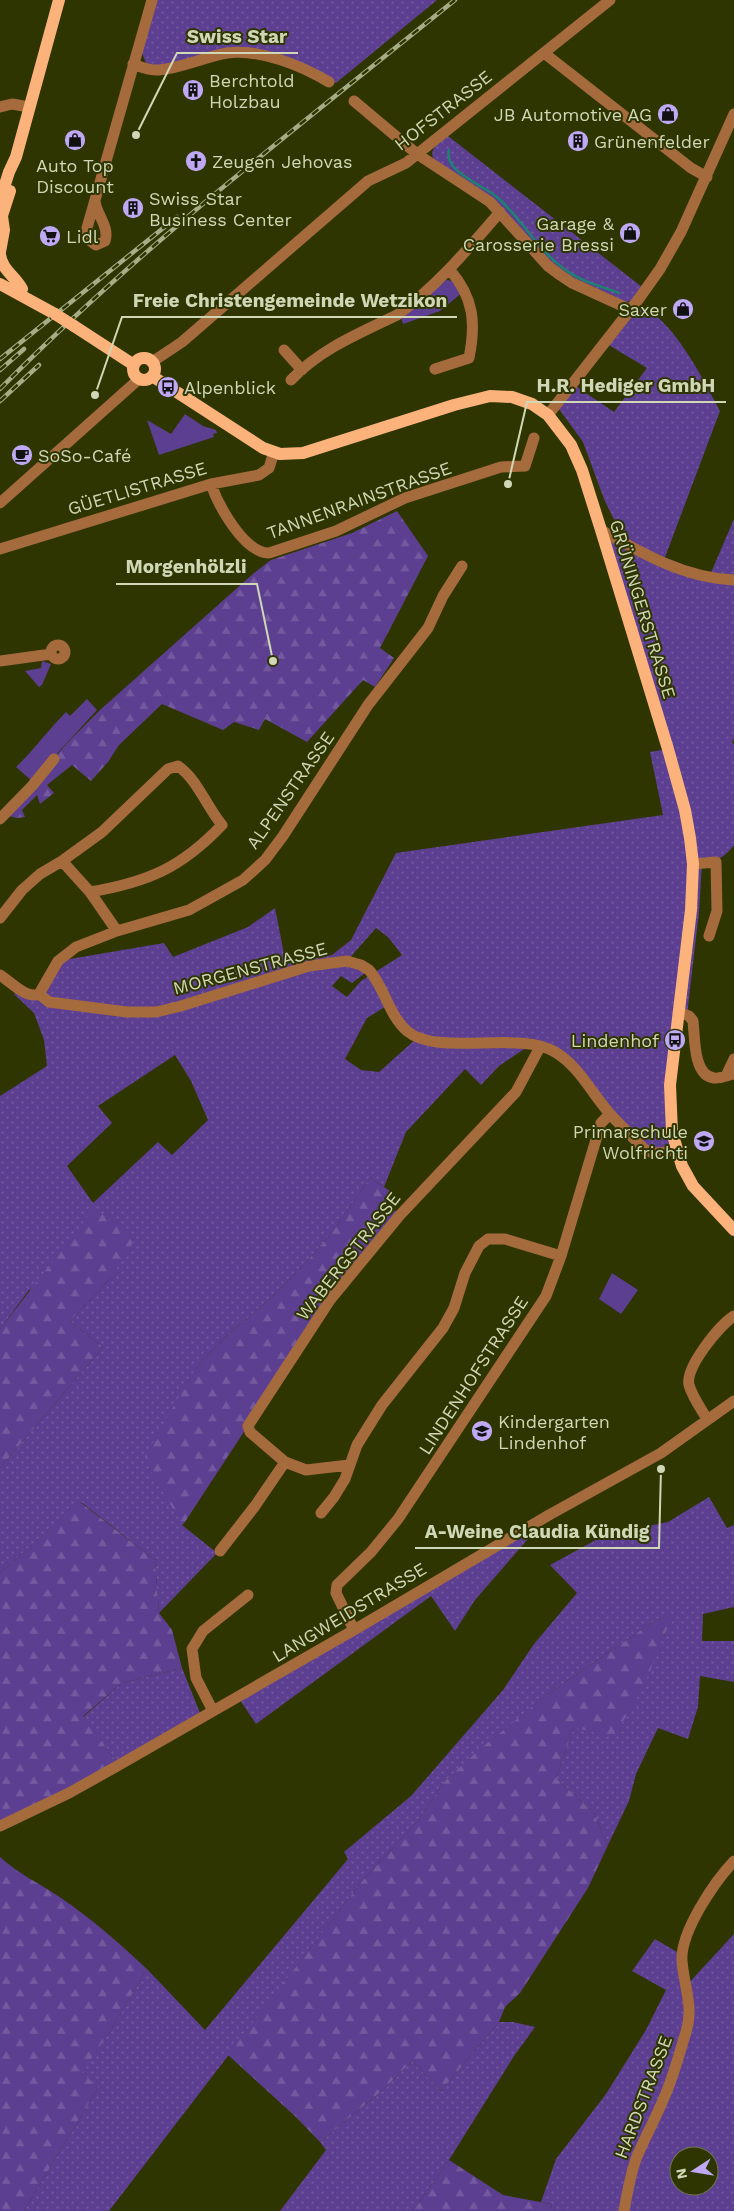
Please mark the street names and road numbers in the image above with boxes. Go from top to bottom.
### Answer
street label: HOFSTRASSE [390,65,496,155]
street label: GÜETLISTRASSE [65,457,209,519]
street label: TANNENRAINSTRASSE [264,457,454,543]
street label: GRÜNINGERSTRASSE [606,517,680,701]
street label: ALPENSTRASSE [242,727,338,853]
street label: MORGENSTRASSE [171,937,329,999]
street label: WABERGSTRASSE [291,1188,405,1324]
street label: LINDENHOFSTRASSE [414,1292,532,1458]
street label: LANGWEIDSTRASSE [268,1558,430,1666]
street label: HARDSTRASSE [610,2032,676,2162]

